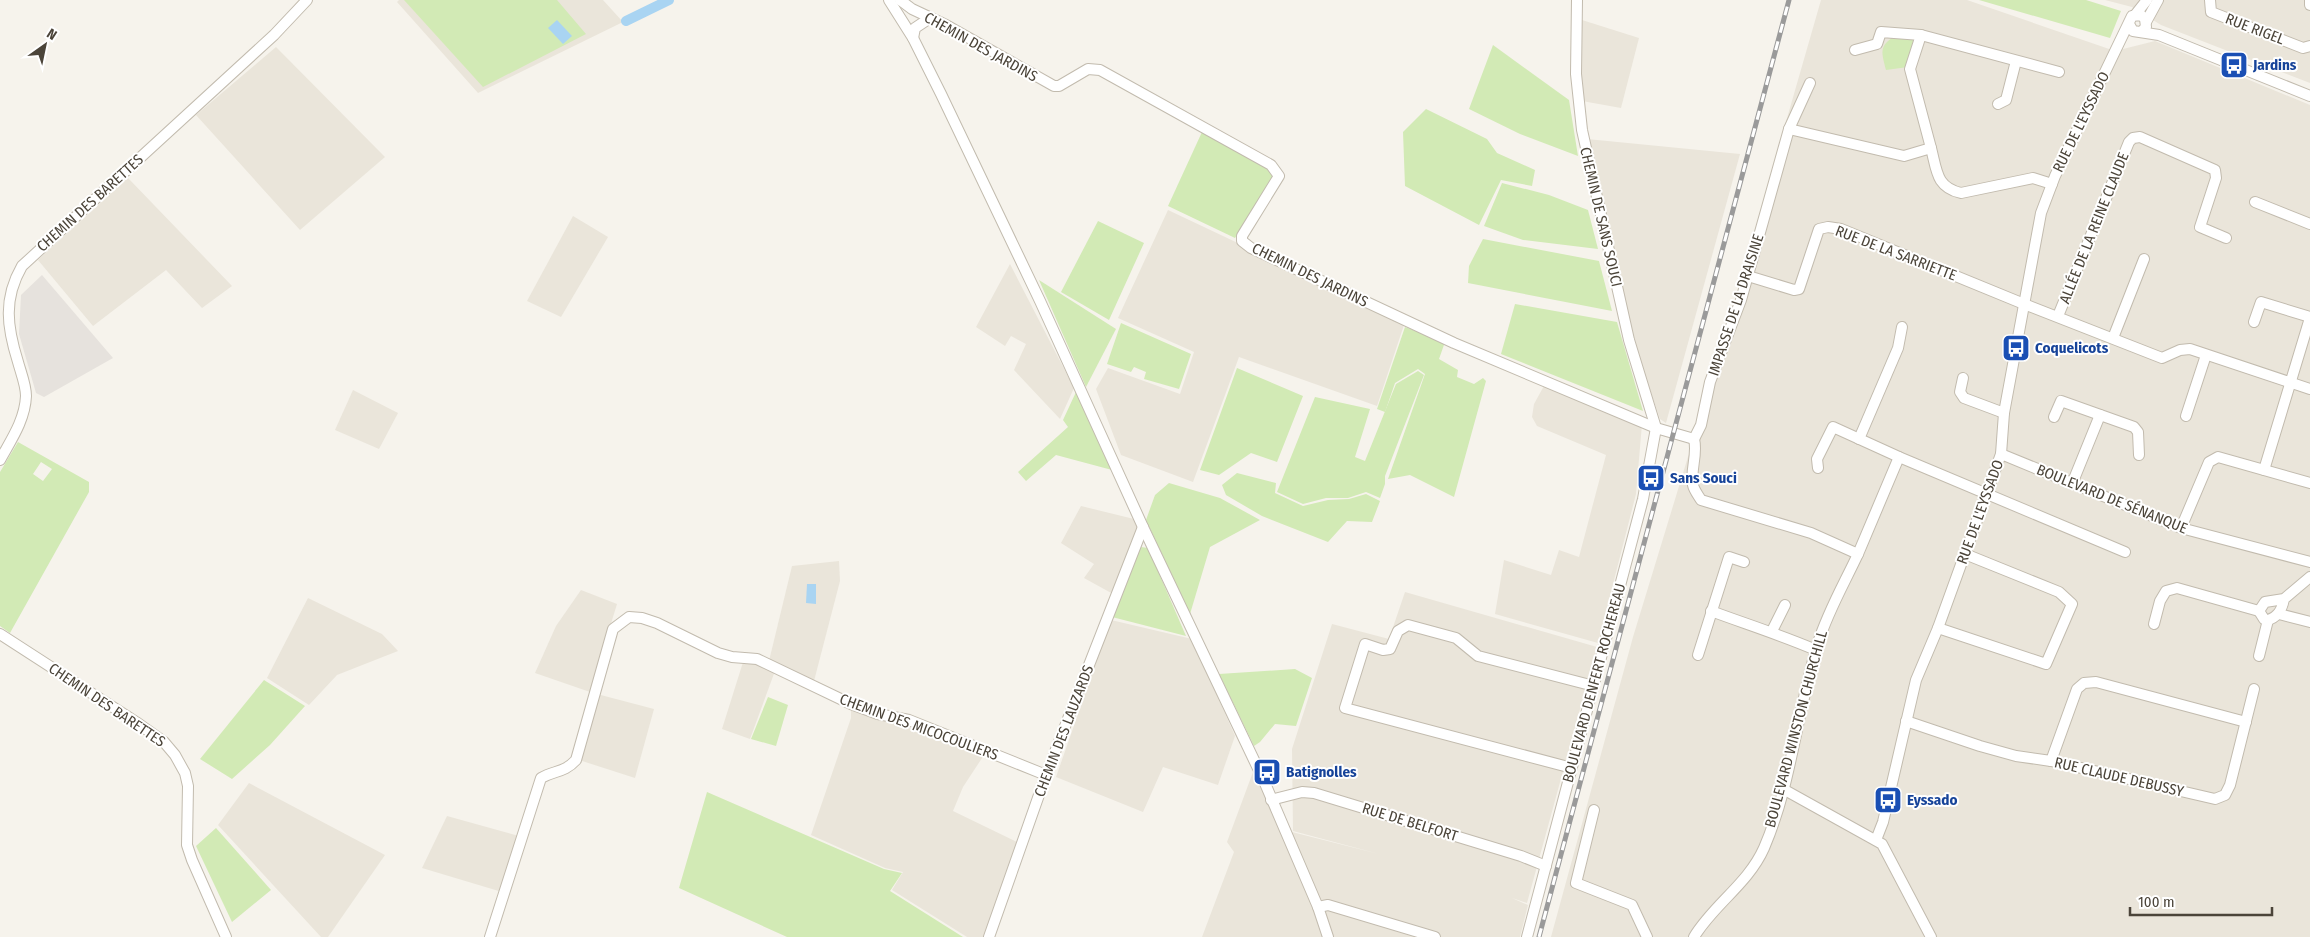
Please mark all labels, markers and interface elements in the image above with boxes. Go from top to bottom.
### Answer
street label: CHEMIN DES JARDINS [921,8,1041,86]
street label: RUE RIGEL [2223,10,2287,49]
north arrow [20,20,70,70]
text: N [44,25,60,44]
bus stop icon: Jardins [2219,50,2249,80]
place label: Jardins [2252,56,2297,74]
street label: RUE DE L'EYSSADO [2049,69,2113,175]
street label: CHEMIN DE SANS SOUCI [1576,145,1626,289]
street label: CHEMIN DES BARETTES [33,150,147,256]
street label: ALLÉE DE LA REINE CLAUDE [2055,150,2133,306]
street label: RUE DE LA SARRIETTE [1833,222,1959,284]
street label: IMPASSE DE LA DRAISINE [1705,232,1767,378]
street label: CHEMIN DES JARDINS [1249,239,1371,311]
bus stop icon: Coquelicots [2001,333,2031,363]
place label: Coquelicots [2035,339,2109,357]
street label: RUE DE L'EYSSADO [1953,457,2007,567]
street label: BOULEVARD DE SÉNANQUE [2034,461,2190,537]
bus stop icon: Sans Souci [1636,463,1666,493]
place label: Sans Souci [1670,469,1737,487]
street label: BOULEVARD DENFERT ROCHEREAU [1559,581,1629,785]
street label: BOULEVARD WINSTON CHURCHILL [1761,628,1831,829]
street label: CHEMIN DES BARETTES [45,659,169,751]
street label: CHEMIN DES LAUZARDS [1031,662,1097,800]
street label: CHEMIN DES MICOCOULIERS [837,690,1001,764]
street label: RUE CLAUDE DEBUSSY [2053,753,2186,801]
bus stop icon: Batignolles [1252,757,1282,787]
place label: Batignolles [1286,763,1357,781]
bus stop icon: Eyssado [1873,785,1903,815]
place label: Eyssado [1907,791,1957,809]
street label: RUE DE BELFORT [1360,799,1460,845]
scale bar [2130,884,2272,916]
text: 100 m [2138,893,2175,911]

